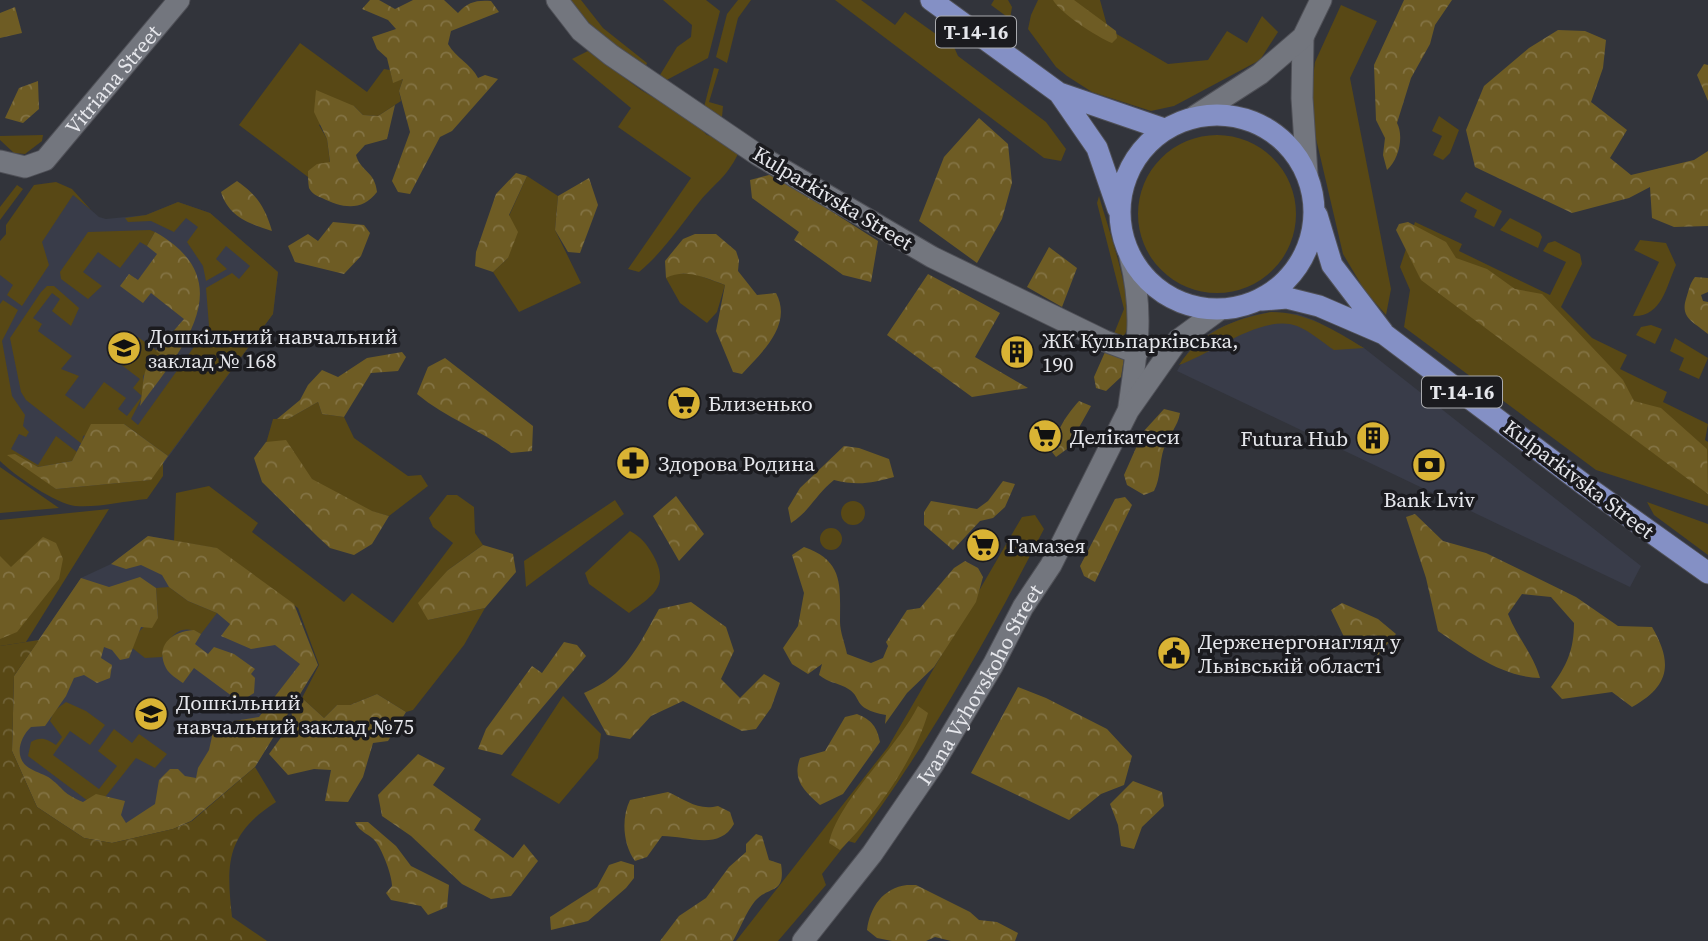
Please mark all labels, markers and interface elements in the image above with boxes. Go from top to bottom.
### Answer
road number: Т-14-16 [936,16,1016,48]
street label: Vitriana Street [58,18,167,141]
street label: Kulparkivska Street [748,139,918,257]
place label: Дошкільний навчальний заклад № 168 [148,322,398,375]
place label: ЖК Кульпарківська, 190 [1042,326,1239,379]
school or university icon: Дошкільний навчальний заклад № 168 [105,329,143,367]
building icon: ЖК Кульпарківська, 190 [998,333,1036,371]
road number: Т-14-16 [1422,376,1502,408]
supermarket icon: Близенько [665,384,703,422]
place label: Близенько [708,389,813,418]
street label: Kulparkivska Street [1498,413,1660,545]
supermarket icon: Делікатеси [1026,417,1064,455]
building icon: Futura Hub [1354,419,1392,457]
place label: Делікатеси [1070,422,1180,451]
place label: Futura Hub [1240,424,1348,453]
pharmacy icon: Здорова Родина [614,444,652,482]
bank icon: Bank Lviv [1410,446,1448,484]
place label: Здорова Родина [658,449,815,478]
place label: Bank Lviv [1383,485,1475,514]
supermarket icon: Гамазея [964,526,1002,564]
place label: Гамазея [1007,531,1086,560]
street label: Ivana Vyhovskoho Street [909,578,1049,790]
place label: Держенергонагляд у Львівській області [1198,627,1401,680]
public building icon: Держенергонагляд у Львівській області [1155,634,1193,672]
place label: Дошкільний навчальний заклад №75 [176,688,414,741]
school or university icon: Дошкільний навчальний заклад №75 [132,695,170,733]

